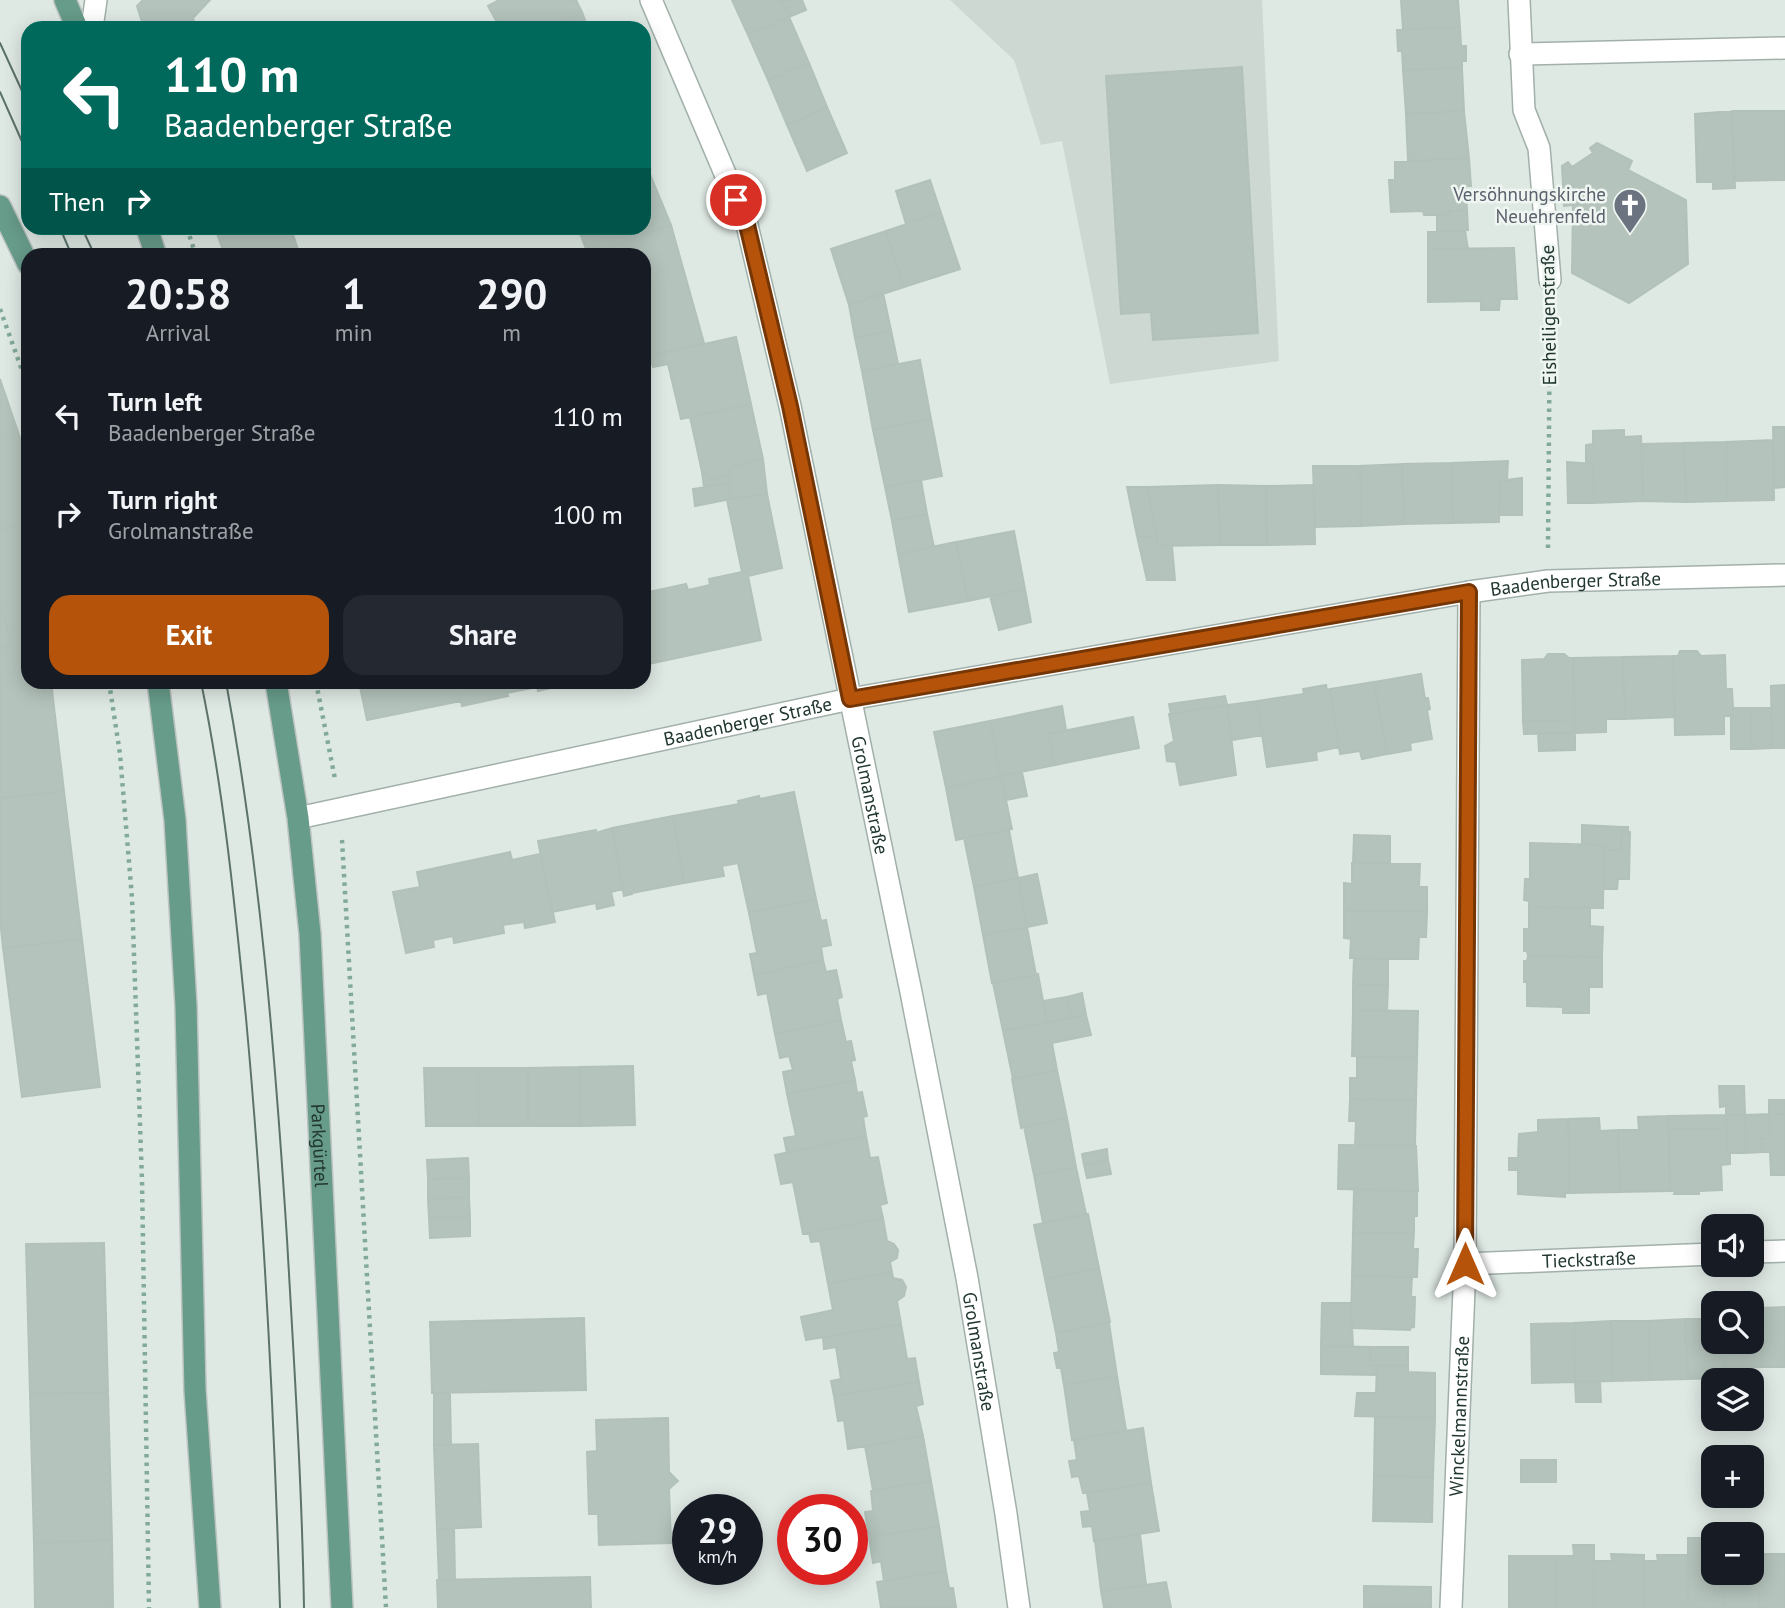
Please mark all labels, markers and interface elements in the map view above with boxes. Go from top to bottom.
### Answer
text: 110 m [164,42,299,106]
icon: left [49,49,140,140]
text: Baadenberger Straße [164,104,452,146]
pin [706,170,766,230]
icon: arrive [717,181,755,219]
icon: right [119,182,157,220]
place label: Versöhnungskirche Neuehrenfeld [1452,182,1606,228]
text: Then [49,185,105,218]
church icon: Versöhnungskirche Neuehrenfeld [1611,186,1649,235]
street label: Eisheiligenstraße [1535,245,1561,385]
text: 20:58 [125,266,231,321]
text: 1 [342,266,365,321]
text: 290 [476,266,547,321]
text: Arrival [146,318,210,347]
text: min [335,318,372,347]
text: m [502,318,521,347]
text: Turn left [108,385,202,418]
icon: left [49,397,87,435]
text: 110 m [552,400,623,433]
text: Baadenberger Straße [108,418,315,447]
text: Turn right [108,483,217,516]
icon: right [49,495,87,533]
text: 100 m [552,498,623,531]
text: Grolmanstraße [108,516,254,545]
street label: Baadenberger Straße [1489,566,1661,601]
button: Exit [49,595,329,675]
button: Share [343,595,623,675]
street label: Baadenberger Straße [661,691,834,751]
street label: Grolmanstraße [846,734,894,857]
street label: Parkgürtel [306,1103,334,1188]
map controls [1701,1214,1764,1585]
button: sound [1701,1214,1764,1277]
position arrow [1428,1227,1502,1301]
street label: Tieckstraße [1541,1245,1636,1273]
street label: Grolmanstraße [957,1290,1001,1413]
button: search [1701,1291,1764,1354]
street label: Winckelmannstraße [1444,1335,1474,1497]
button: layers [1701,1368,1764,1431]
button: + [1701,1445,1764,1508]
speed limit sign: 30 [777,1494,868,1585]
text: 29 [698,1507,737,1553]
button: − [1701,1522,1764,1585]
text: km/h [698,1545,737,1568]

